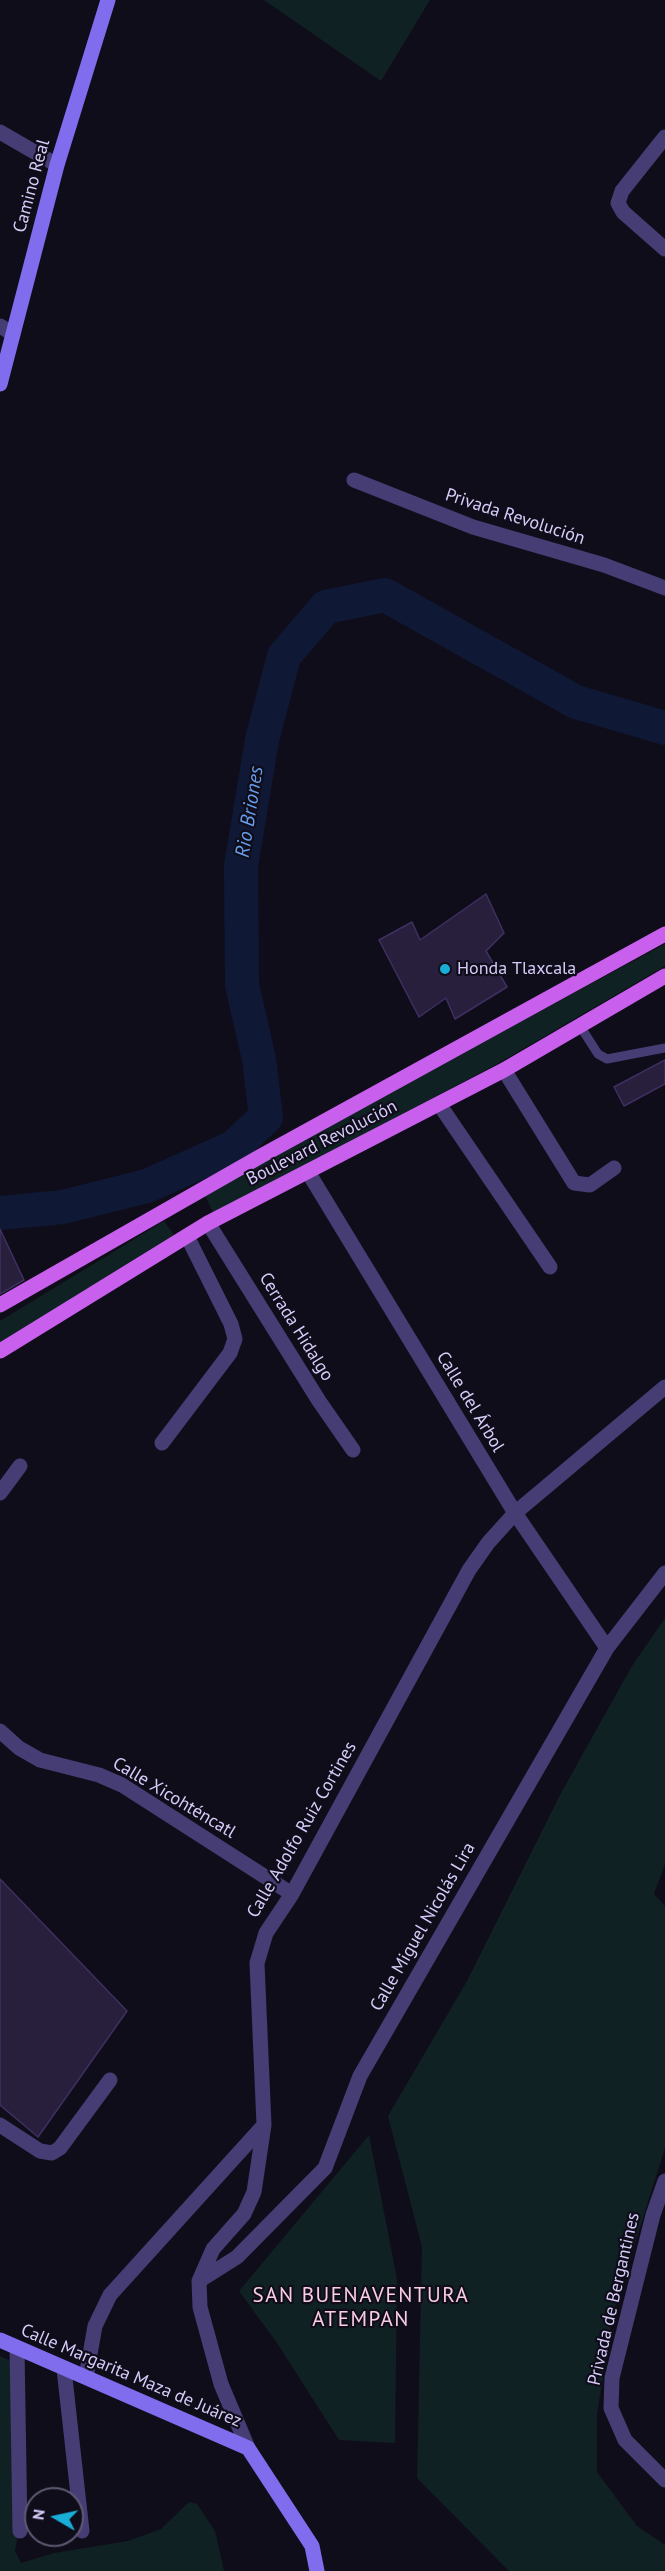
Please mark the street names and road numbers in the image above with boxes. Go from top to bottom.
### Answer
street label: Camino Real [9,137,55,235]
street label: Privada Revolución [442,484,588,550]
street label: Boulevard Revolución [243,1096,401,1190]
street label: Cerrada Hidalgo [254,1269,338,1385]
street label: Calle del Árbol [432,1348,508,1456]
street label: Calle Adolfo Ruiz Cortines [243,1738,361,1922]
street label: Calle Xicohténcatl [109,1753,239,1843]
street label: Calle Miguel Nicolás Lira [366,1839,480,2015]
street label: Privada de Bergantines [584,2210,644,2388]
street label: Calle Margarita Maza de Juárez [17,2320,245,2432]

